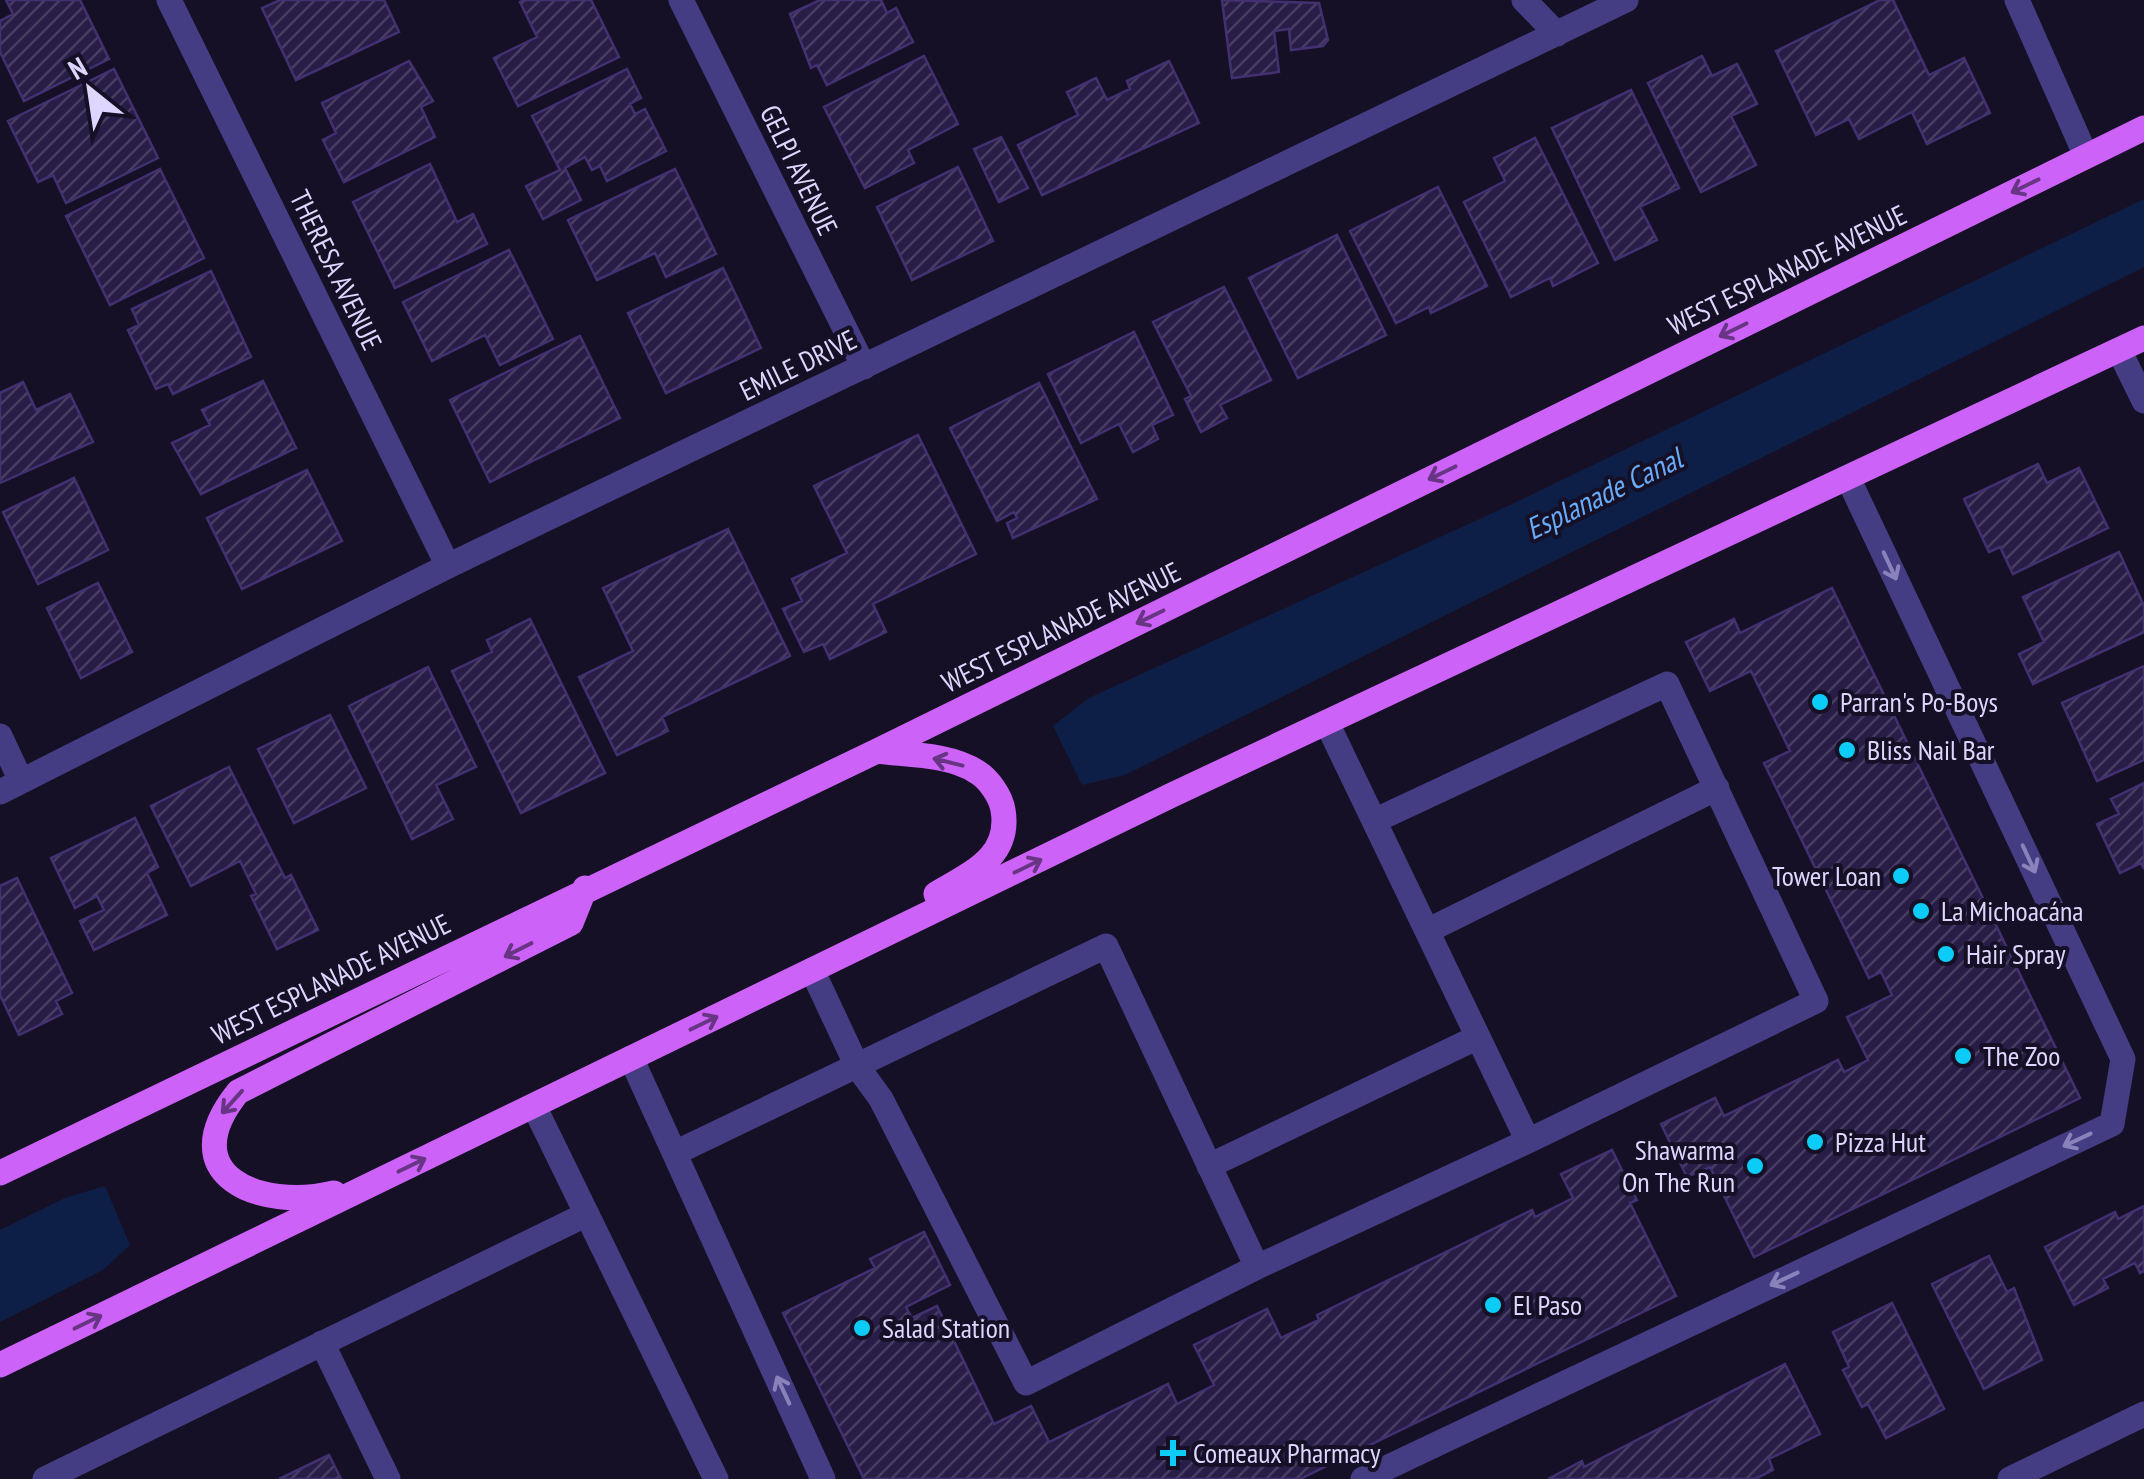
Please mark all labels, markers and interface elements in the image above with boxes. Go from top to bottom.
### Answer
north arrow [40,40,140,140]
text: N [61,48,93,88]
street label: GELPI AVENUE [752,99,847,241]
one-way arrow [2011,178,2041,197]
street label: THERESA AVENUE [282,184,391,356]
street label: WEST ESPLANADE AVENUE [1661,196,1912,343]
street label: EMILE DRIVE [733,320,862,409]
one-way arrow [1719,321,1749,340]
water label: Esplanade Canal [1519,437,1691,547]
one-way arrow [1427,465,1457,484]
one-way arrow [1881,550,1900,580]
street label: WEST ESPLANADE AVENUE [935,553,1186,700]
one-way arrow [1136,608,1165,627]
place label: Parran's Po-Boys [1840,683,1998,720]
marker: Parran's Po-Boys [1809,691,1831,713]
place label: Bliss Nail Bar [1867,731,1995,768]
marker: Bliss Nail Bar [1836,739,1858,761]
one-way arrow [933,752,965,770]
one-way arrow [2020,844,2039,874]
one-way arrow [1012,855,1042,874]
place label: Tower Loan [1772,857,1881,894]
marker: Tower Loan [1890,865,1912,887]
place label: La Michoacána [1941,892,2084,929]
marker: La Michoacána [1910,900,1932,922]
street label: WEST ESPLANADE AVENUE [205,905,456,1052]
place label: Hair Spray [1966,935,2066,972]
one-way arrow [503,941,533,960]
marker: Hair Spray [1935,943,1957,965]
one-way arrow [689,1013,718,1032]
place label: The Zoo [1983,1037,2060,1074]
marker: The Zoo [1952,1045,1974,1067]
one-way arrow [221,1089,244,1114]
place label: Pizza Hut [1835,1123,1926,1160]
place label: Shawarma On The Run [1622,1131,1735,1200]
marker: Pizza Hut [1804,1131,1826,1153]
one-way arrow [2063,1132,2093,1151]
one-way arrow [396,1155,426,1174]
marker: Shawarma On The Run [1744,1155,1766,1177]
one-way arrow [1770,1271,1800,1290]
place label: El Paso [1513,1286,1582,1323]
marker: El Paso [1482,1294,1504,1316]
place label: Salad Station [882,1309,1010,1346]
one-way arrow [72,1312,102,1331]
marker: Salad Station [851,1317,873,1339]
one-way arrow [772,1376,791,1406]
place label: Comeaux Pharmacy [1193,1434,1381,1471]
marker: Comeaux Pharmacy [1162,1442,1184,1464]

